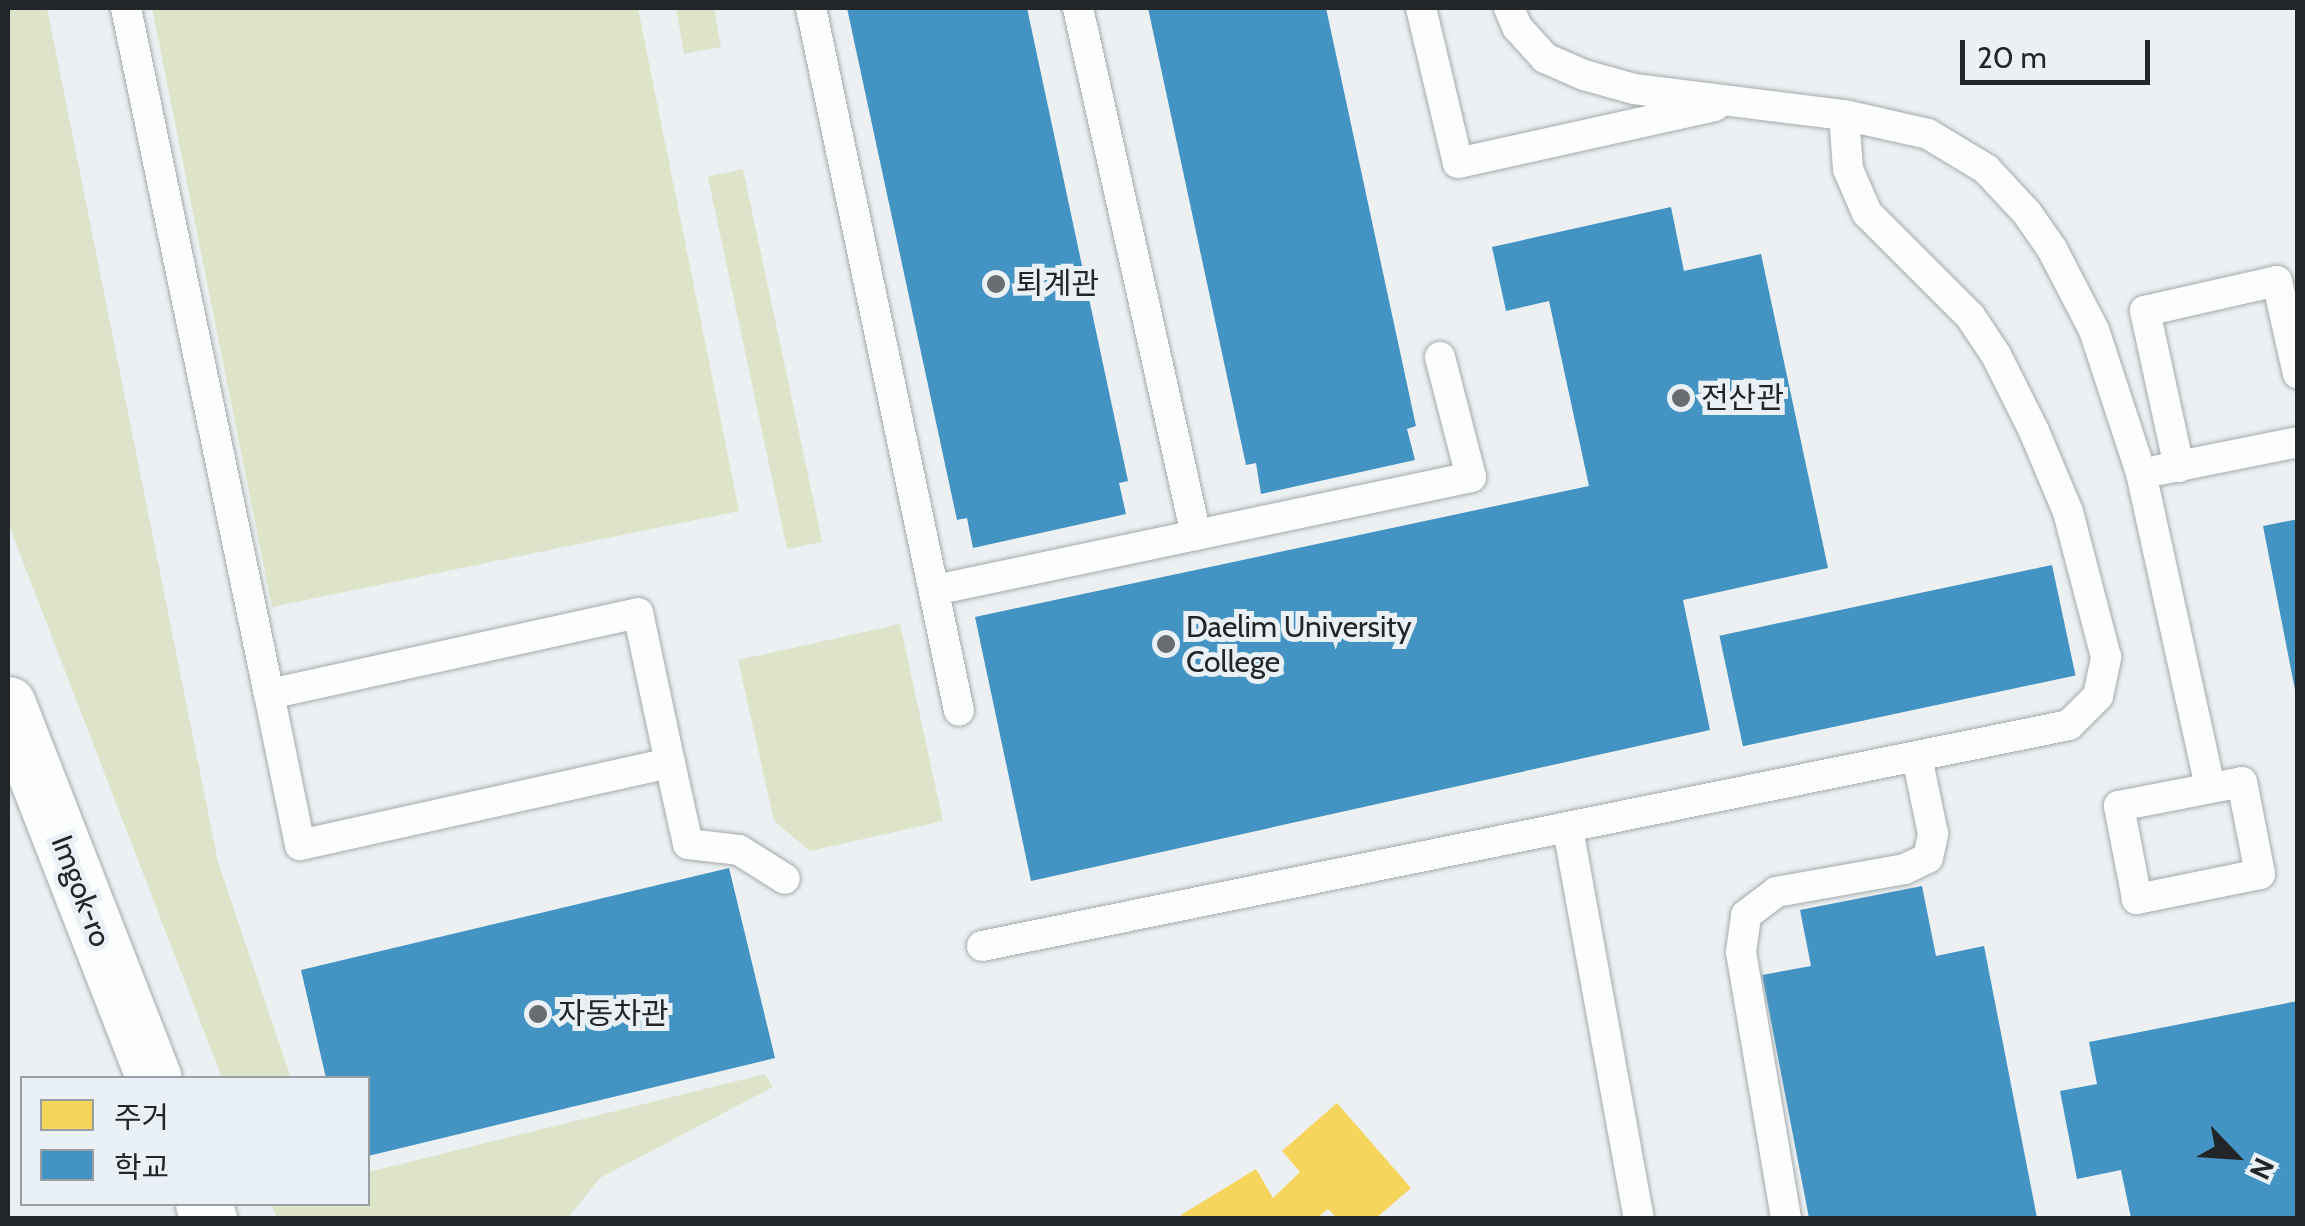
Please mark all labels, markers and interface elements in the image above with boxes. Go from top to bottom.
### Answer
scale bar [1965,20,2155,82]
text: 20 m [1977,39,2047,76]
place label: 퇴계관 [1016,266,1099,302]
marker: 퇴계관 [985,273,1007,295]
place label: 전산관 [1701,380,1784,416]
marker: 전산관 [1670,387,1692,409]
place label: Daelim University College [1186,609,1412,680]
marker: Daelim University College [1155,633,1177,655]
street label: Imgok-ro [43,830,119,952]
place label: 자동차관 [558,996,668,1032]
marker: 자동차관 [527,1003,549,1025]
legend [20,1076,370,1206]
text: 주거 [114,1099,169,1136]
north arrow [2185,1106,2285,1206]
text: 학교 [114,1149,169,1186]
text: N [2243,1153,2282,1185]

